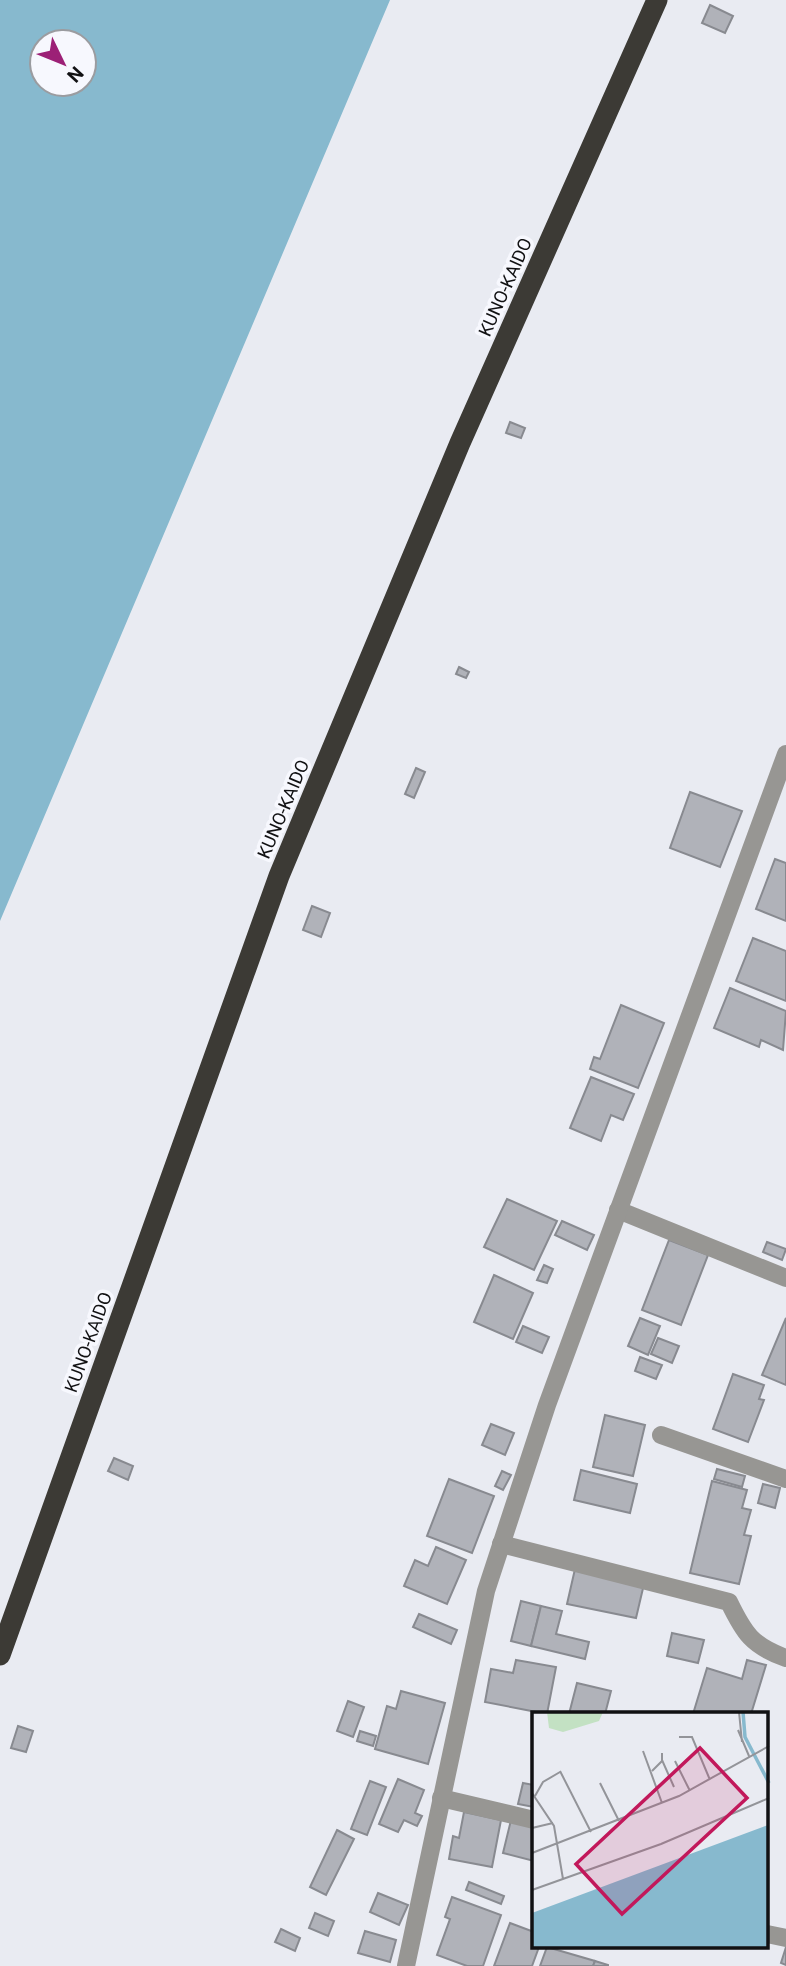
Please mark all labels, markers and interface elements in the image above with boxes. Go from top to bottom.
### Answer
north arrow [28,28,98,98]
text: N [62,62,88,87]
street label: KUNO-KAIDO [474,235,536,339]
street label: KUNO-KAIDO [253,756,313,862]
street label: KUNO-KAIDO [60,1289,116,1395]
inset map [532,1712,768,1948]

